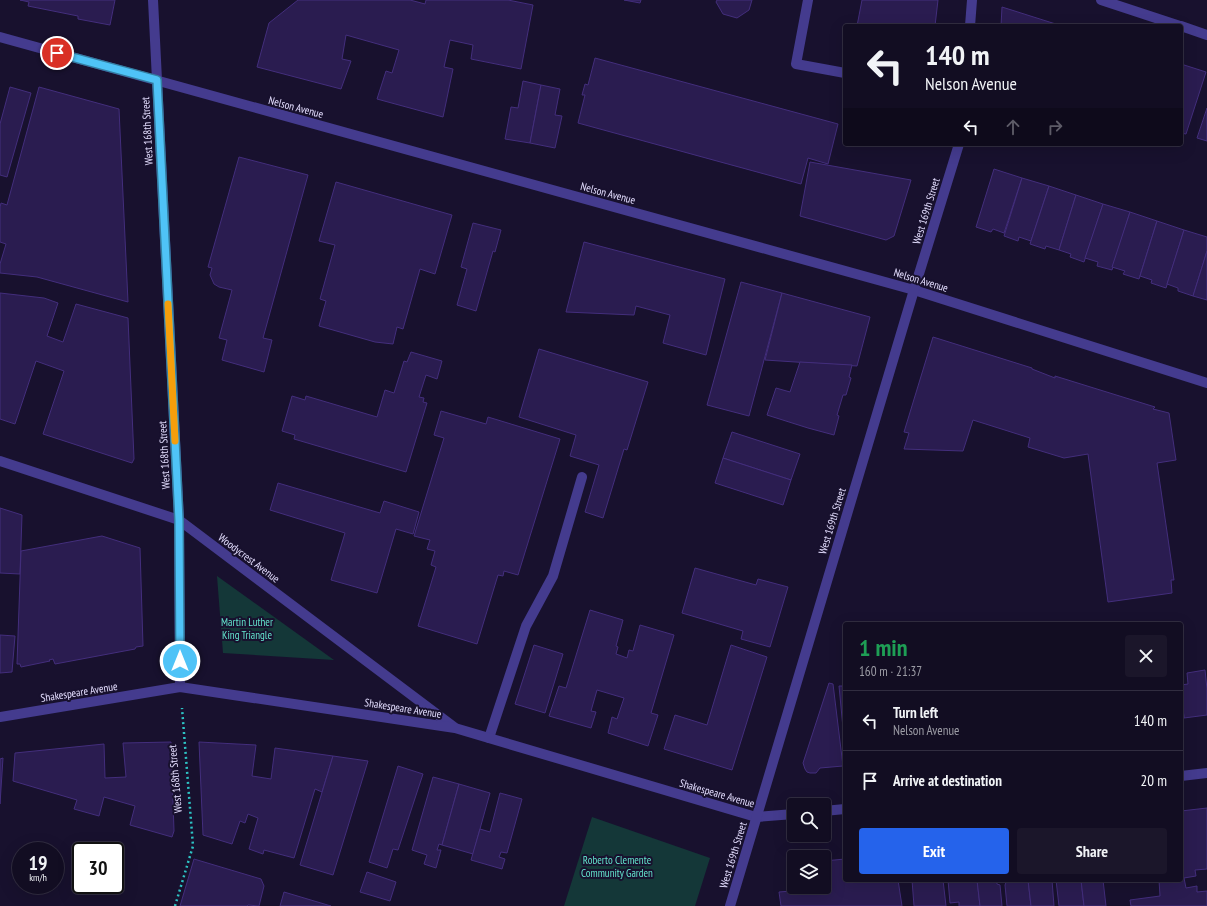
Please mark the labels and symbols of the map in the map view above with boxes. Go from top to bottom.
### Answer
pin [40,36,74,70]
street label: Nelson Avenue [267,93,325,121]
street label: West 168th Street [138,96,156,166]
street label: West 169th Street [909,176,943,246]
street label: Nelson Avenue [579,179,637,207]
street label: Nelson Avenue [892,265,950,295]
street label: West 168th Street [155,420,173,490]
street label: West 169th Street [815,486,849,556]
street label: Woodycrest Avenue [215,530,283,586]
park label: Martin Luther King Triangle [221,615,273,642]
position arrow [159,640,201,682]
street label: Shakespeare Avenue [40,679,119,705]
street label: Shakespeare Avenue [364,695,443,721]
street label: West 168th Street [165,744,185,814]
street label: Shakespeare Avenue [678,776,757,811]
street label: West 169th Street [716,820,750,890]
speed limit sign: 30 [72,842,124,894]
park label: Roberto Clemente Community Garden [581,853,653,880]

